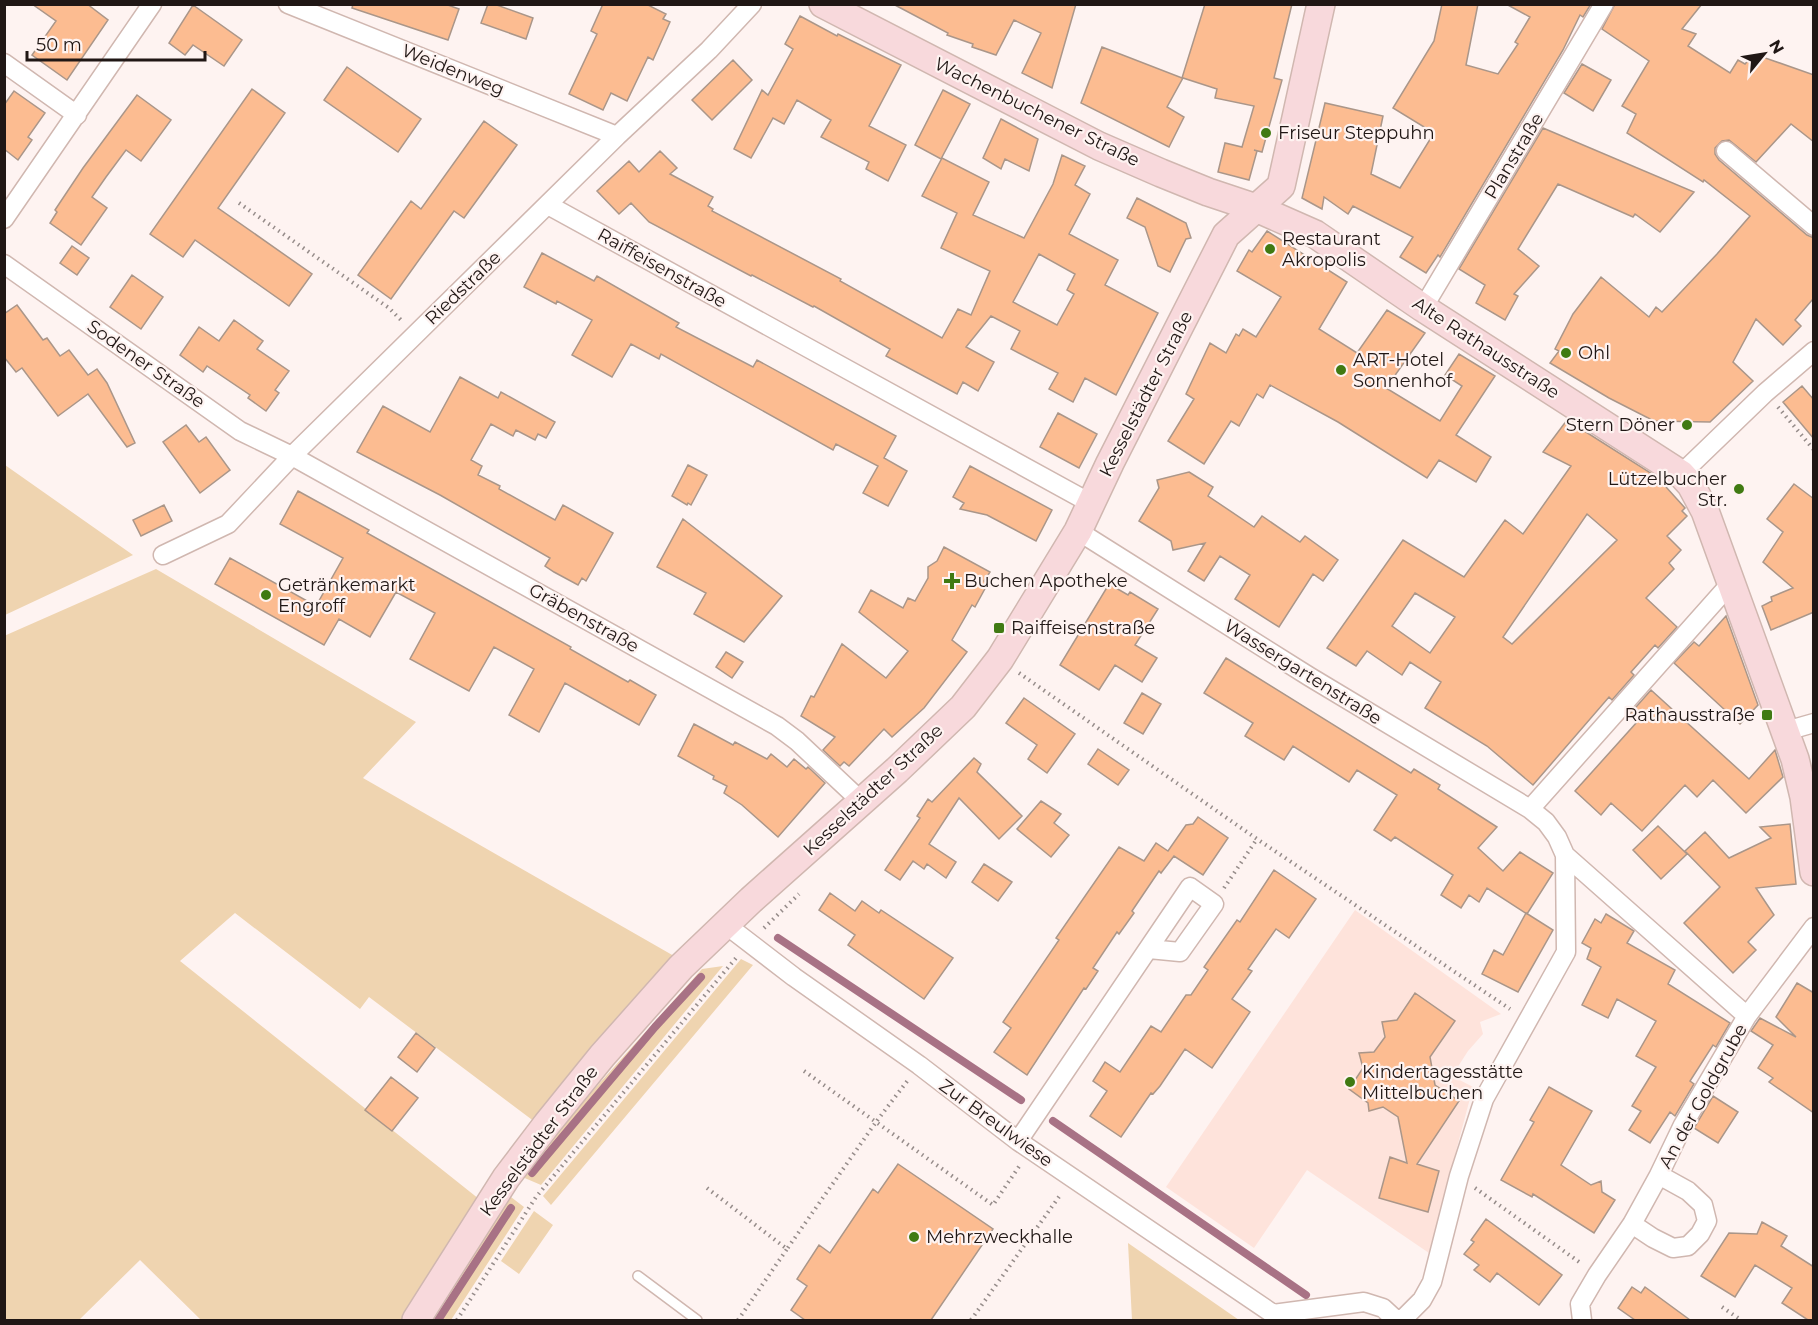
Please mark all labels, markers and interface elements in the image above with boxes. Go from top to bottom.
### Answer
scale bar [27,24,206,62]
north arrow [1734,24,1794,84]
text: 50 m [36,34,82,56]
text: N [1765,36,1788,57]
street label: Weidenweg [399,39,507,101]
street label: Wachenbuchener Straße [931,53,1143,171]
street label: Planstraße [1480,109,1548,203]
place label: Friseur Steppuhn [1278,122,1435,144]
marker: Friseur Steppuhn [1259,126,1273,140]
street label: Raiffeisenstraße [594,223,730,313]
place label: Restaurant Akropolis [1282,228,1381,271]
marker: Restaurant Akropolis [1263,242,1277,256]
street label: Riedstraße [420,246,506,330]
street label: Alte Rathausstraße [1408,292,1564,404]
street label: Kesselstädter Straße [1095,307,1197,481]
street label: Sodener Straße [83,315,209,413]
place label: Ohl [1578,342,1610,364]
marker: Ohl [1559,346,1573,360]
place label: ART-Hotel Sonnenhof [1353,349,1453,392]
marker: ART-Hotel Sonnenhof [1334,363,1348,377]
place label: Stern Döner [1566,414,1675,436]
marker: Stern Döner [1680,418,1694,432]
place label: Lützelbucher Str. [1608,468,1727,511]
marker: Lützelbucher Str. [1732,482,1746,496]
place label: Buchen Apotheke [964,570,1128,592]
place label: Getränkemarkt Engroff [278,574,416,617]
marker: Buchen Apotheke [945,574,959,588]
street label: Gräbenstraße [525,579,643,657]
marker: Getränkemarkt Engroff [259,588,273,602]
street label: Wassergartenstraße [1220,615,1386,730]
place label: Raiffeisenstraße [1011,617,1155,639]
marker: Raiffeisenstraße [992,621,1006,635]
place label: Rathausstraße [1624,704,1755,726]
marker: Rathausstraße [1760,708,1774,722]
street label: Kesselstädter Straße [799,719,948,860]
street label: An der Goldgrube [1654,1020,1752,1172]
street label: Kesselstädter Straße [475,1061,603,1221]
place label: Kindertagesstätte Mittelbuchen [1362,1061,1523,1104]
street label: Zur Breulwiese [935,1074,1057,1172]
marker: Kindertagesstätte Mittelbuchen [1343,1075,1357,1089]
place label: Mehrzweckhalle [926,1226,1073,1248]
marker: Mehrzweckhalle [907,1230,921,1244]

